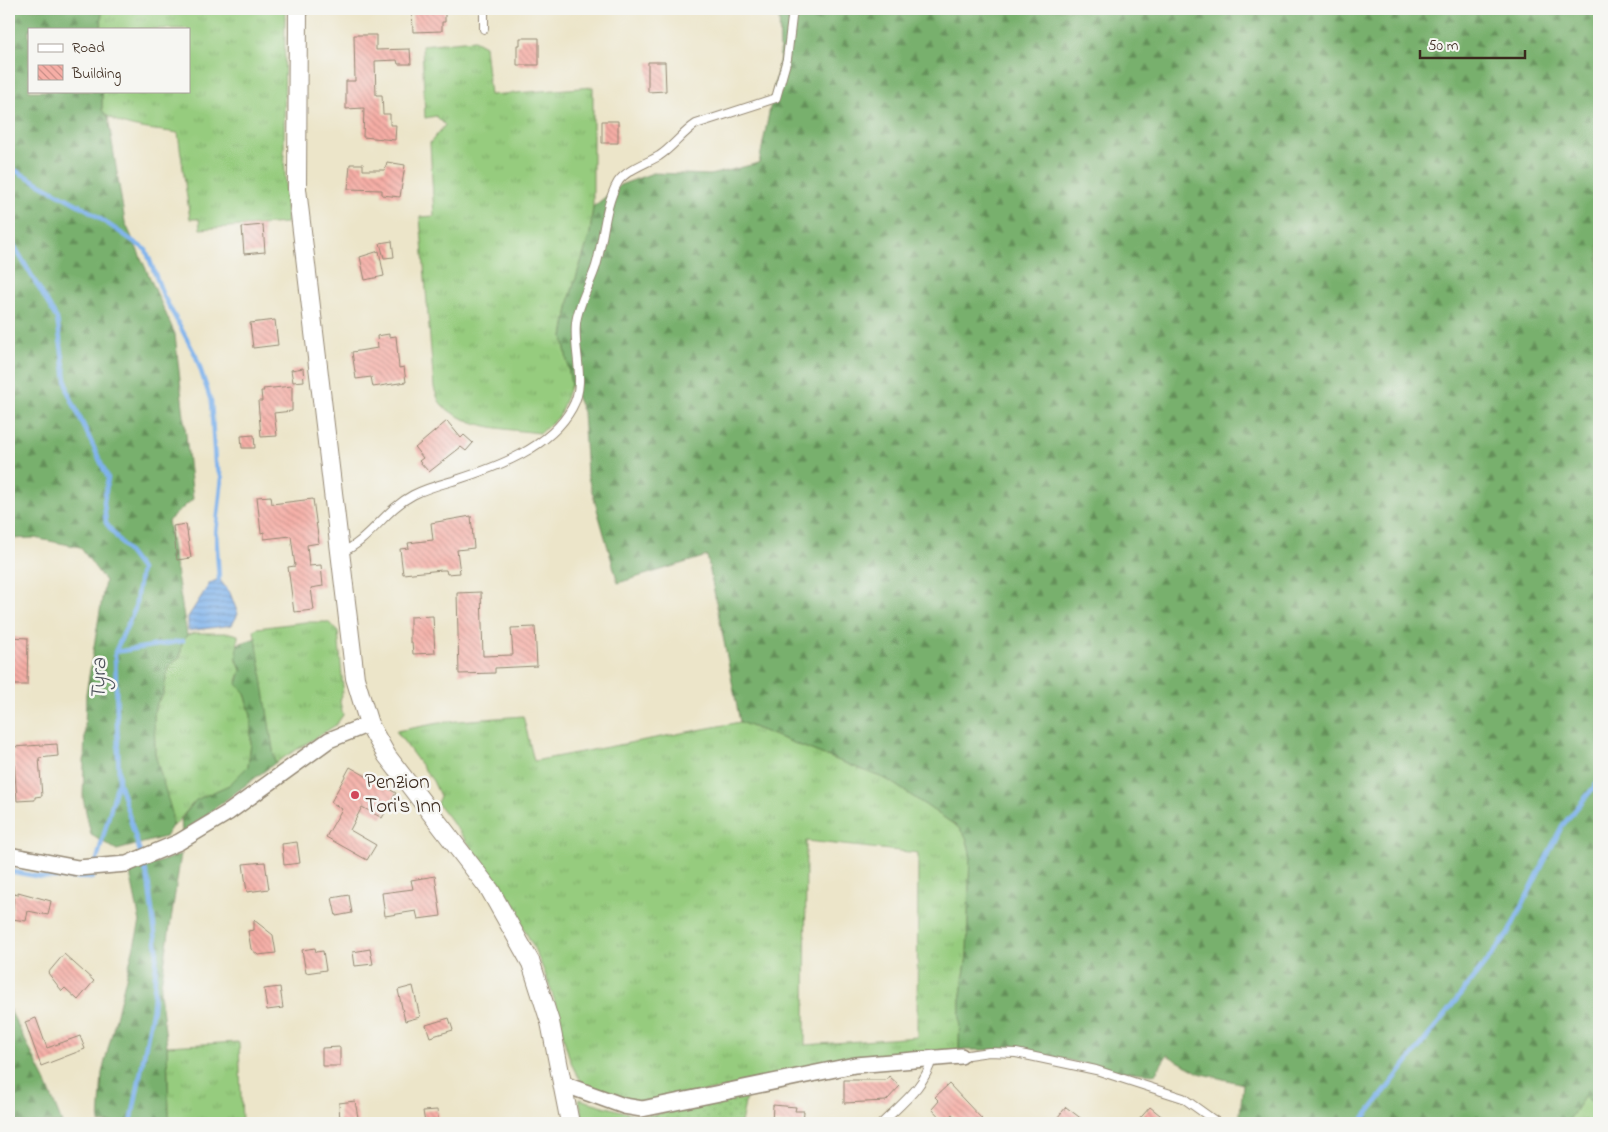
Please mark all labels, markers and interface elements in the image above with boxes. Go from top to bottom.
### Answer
legend [28,28,190,92]
scale bar [1420,28,1526,60]
text: 50 m [1428,35,1459,57]
text: Road [72,37,105,59]
text: Building [71,63,121,86]
water label: Tyra [84,657,116,700]
place label: Penzion Tori's Inn [365,768,441,822]
marker: Penzion Tori's Inn [349,789,361,801]

